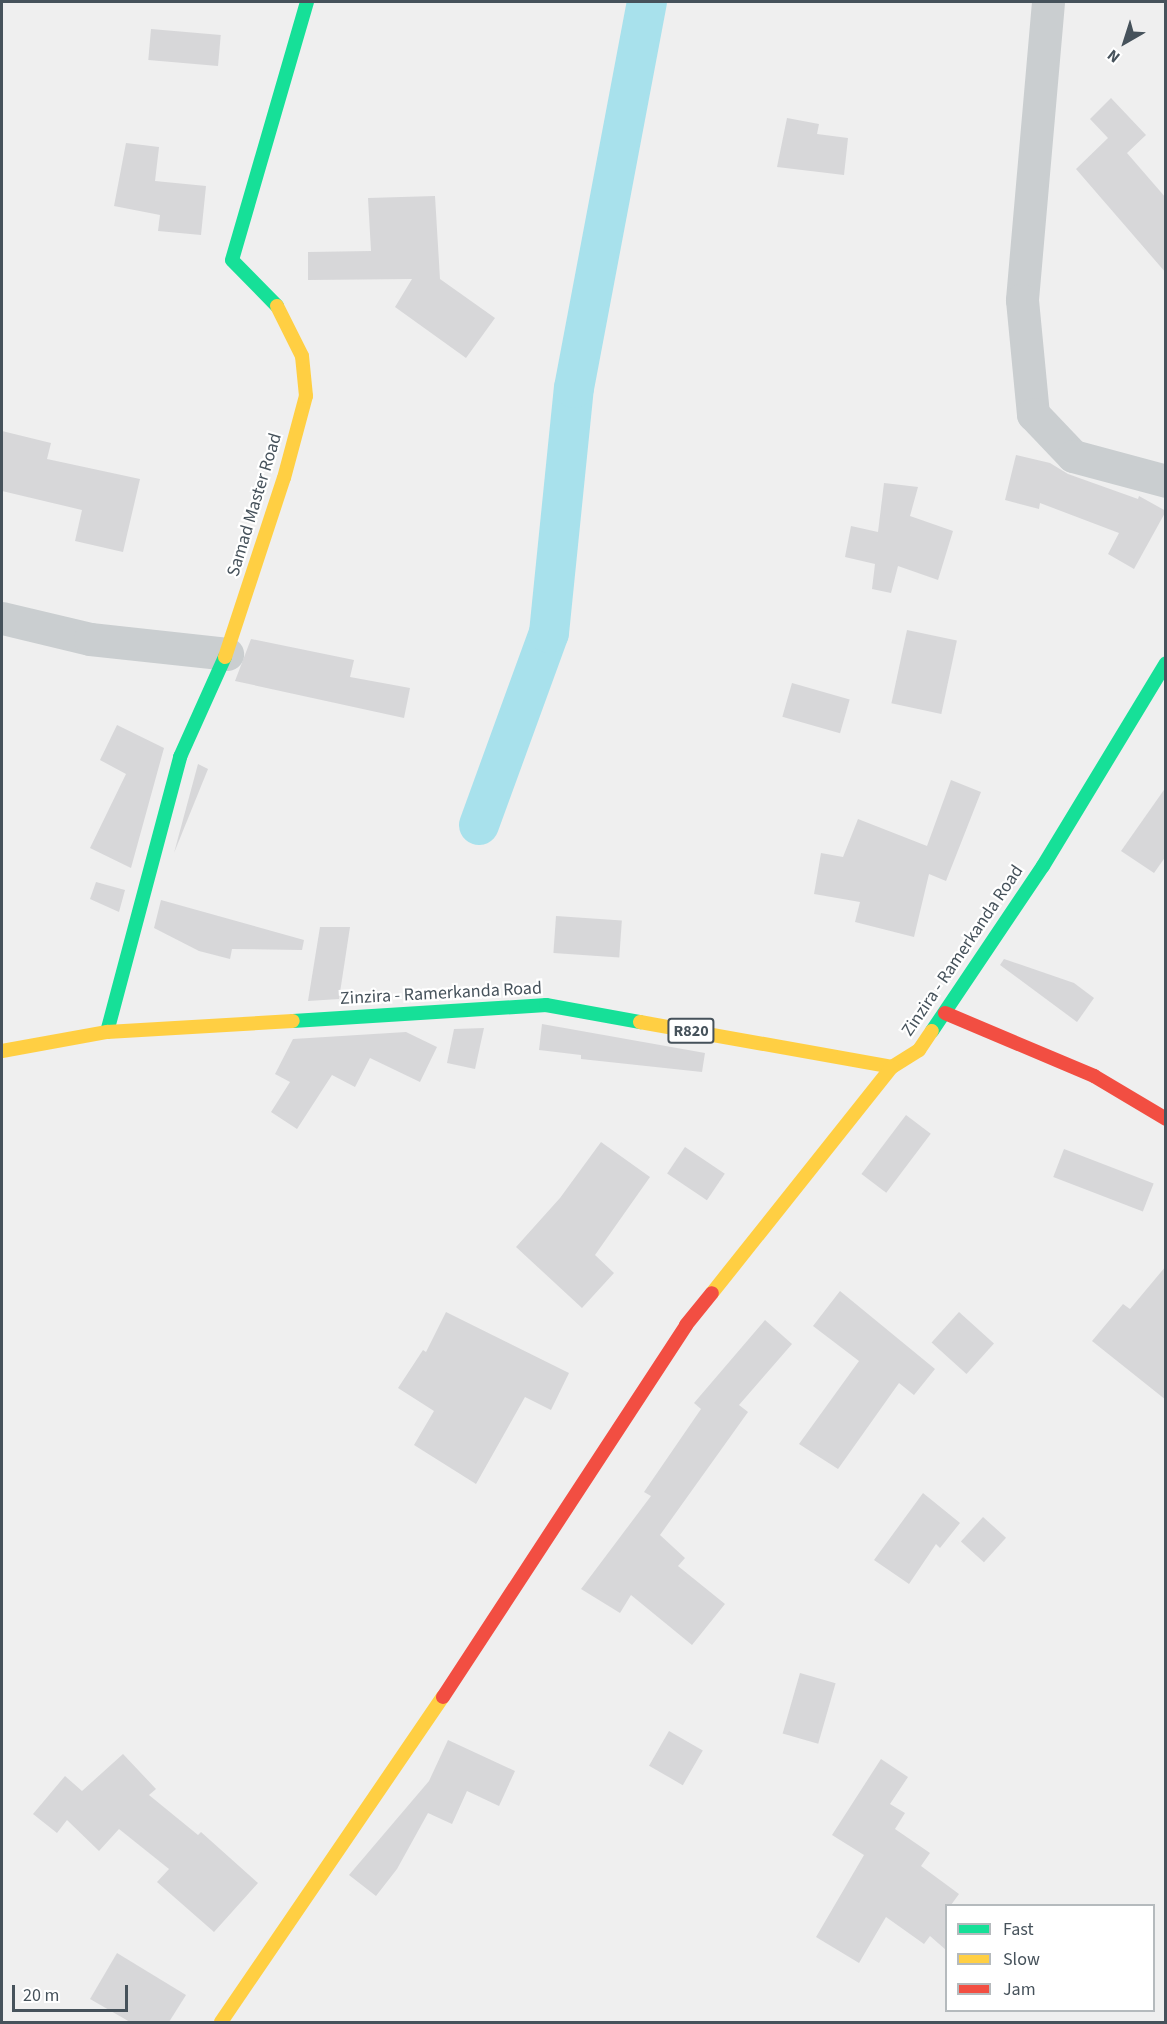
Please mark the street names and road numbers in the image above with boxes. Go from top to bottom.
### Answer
street label: Samad Master Road [223,431,287,579]
street label: Zinzira - Ramerkanda Road [898,861,1028,1041]
street label: Zinzira - Ramerkanda Road [340,978,542,1010]
road number: R820 [667,1018,715,1044]

